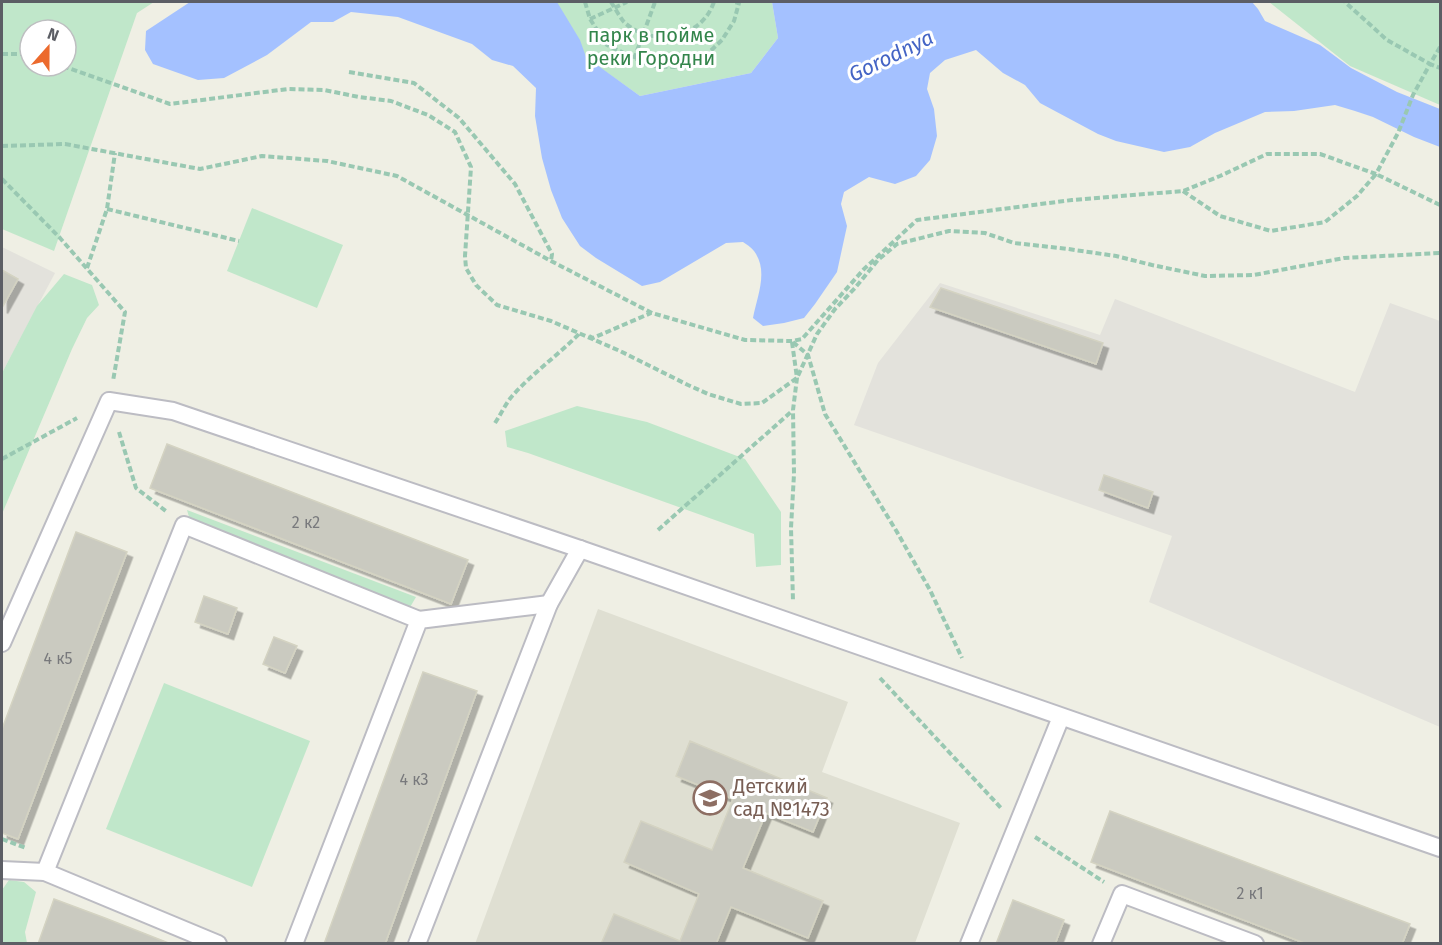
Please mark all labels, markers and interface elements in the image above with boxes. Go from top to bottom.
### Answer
north arrow [18,18,78,78]
park label: парк в пойме реки Городни [587,23,715,70]
text: N [45,24,62,45]
water label: Gorodnya [844,24,938,88]
house number: 2 к2 [292,513,320,532]
house number: 4 к5 [44,649,72,668]
house number: 4 к3 [399,770,429,789]
place label: Детский сад №1473 [732,774,830,821]
school or university icon: Детский сад №1473 [692,780,728,816]
house number: 2 к1 [1236,884,1264,903]

